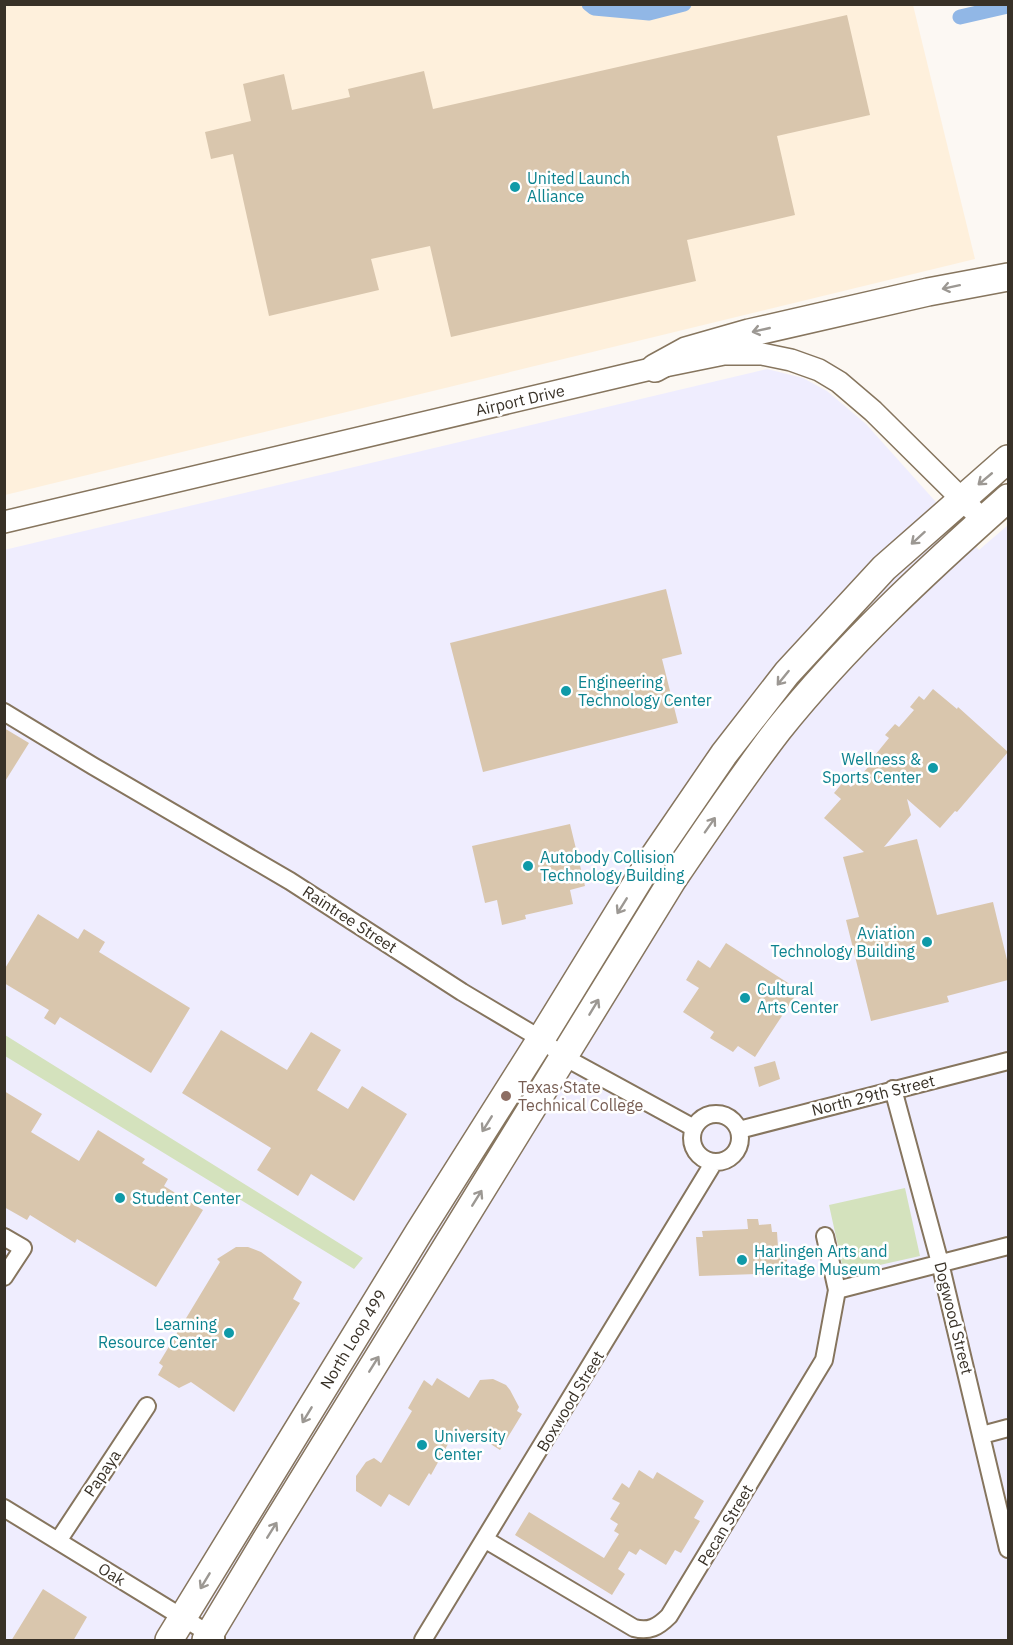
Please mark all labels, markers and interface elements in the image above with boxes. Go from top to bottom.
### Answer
place label: United Launch Alliance [527,168,630,206]
marker: United Launch Alliance [508,180,522,194]
one-way arrow [942,282,961,294]
one-way arrow [751,325,771,336]
street label: Airport Drive [473,380,567,420]
one-way arrow [978,472,993,486]
one-way arrow [911,531,926,545]
one-way arrow [777,670,790,686]
place label: Engineering Technology Center [578,672,712,710]
marker: Engineering Technology Center [559,684,573,698]
place label: Wellness & Sports Center [822,749,921,787]
marker: Wellness & Sports Center [926,761,940,775]
one-way arrow [704,817,716,834]
place label: Autobody Collision Technology Building [540,847,685,885]
marker: Autobody Collision Technology Building [521,859,535,873]
street label: Raintree Street [299,881,401,957]
one-way arrow [616,897,628,914]
place label: Aviation Technology Building [771,923,916,961]
marker: Aviation Technology Building [920,935,934,949]
place label: Cultural Arts Center [757,979,839,1017]
marker: Cultural Arts Center [738,991,752,1005]
one-way arrow [589,999,601,1016]
street label: North 29th Street [809,1070,937,1120]
place label: Texas State Technical College [518,1077,643,1115]
marker: Texas State Technical College [499,1089,513,1103]
one-way arrow [481,1115,493,1132]
place label: Student Center [132,1188,241,1208]
one-way arrow [472,1190,484,1207]
marker: Student Center [113,1191,127,1205]
place label: Harlingen Arts and Heritage Museum [754,1241,887,1279]
marker: Harlingen Arts and Heritage Museum [735,1253,749,1267]
street label: Dogwood Street [930,1260,978,1376]
street label: North Loop 499 [316,1286,390,1392]
place label: Learning Resource Center [98,1314,218,1352]
marker: Learning Resource Center [222,1326,236,1340]
street label: Boxwood Street [532,1347,608,1455]
one-way arrow [369,1356,381,1373]
one-way arrow [301,1406,313,1423]
place label: University Center [434,1426,506,1464]
marker: University Center [415,1438,429,1452]
street label: Papaya [79,1445,125,1500]
street label: Pecan Street [693,1481,757,1569]
one-way arrow [266,1522,278,1539]
street label: Oak [95,1558,130,1590]
one-way arrow [199,1572,211,1589]

